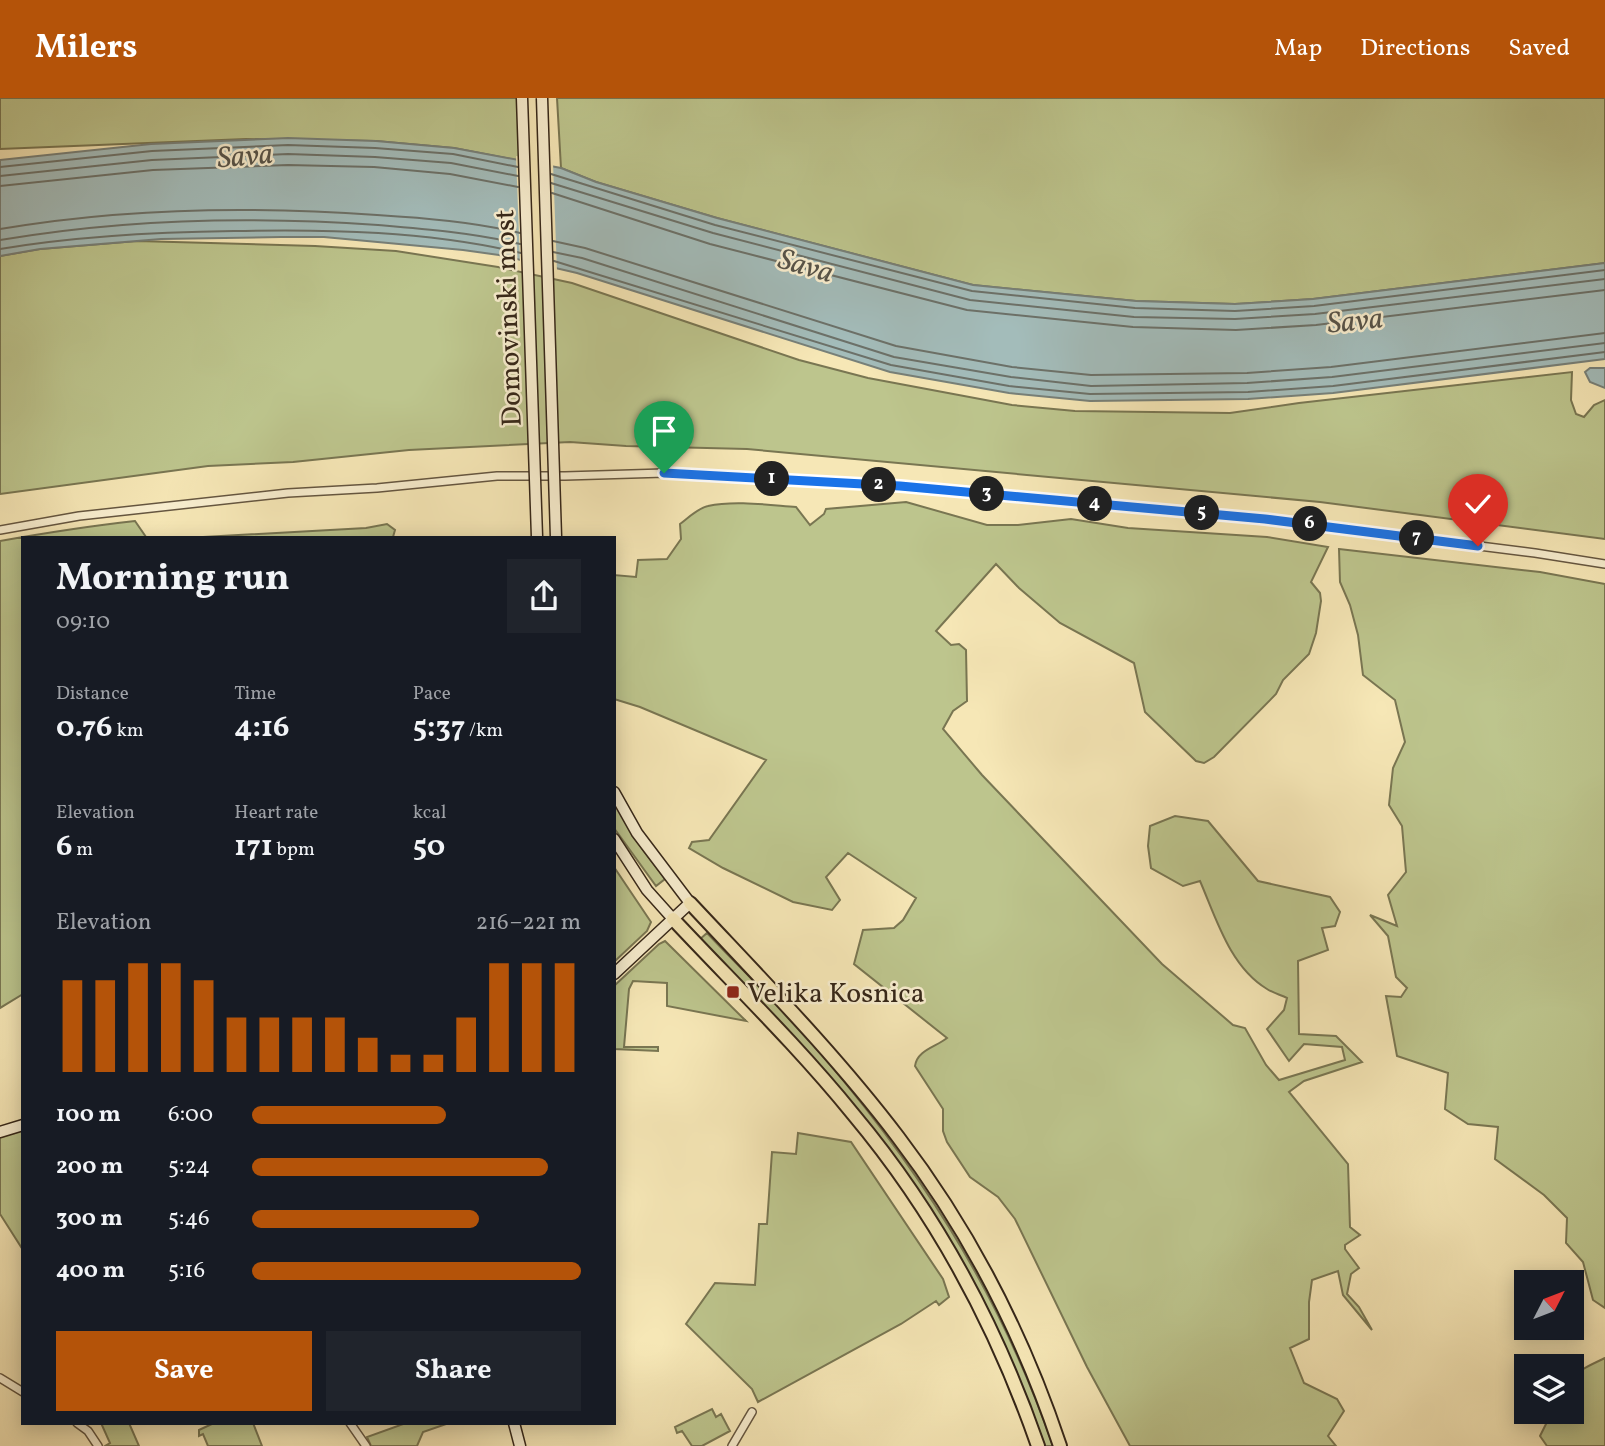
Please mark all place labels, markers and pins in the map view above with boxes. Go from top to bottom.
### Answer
pin [634,401,694,473]
pin: 1 [754,462,790,496]
pin: 2 [862,468,896,502]
pin [1448,474,1508,546]
pin: 3 [970,476,1004,512]
pin: 4 [1078,486,1112,522]
pin: 5 [1184,496,1220,530]
pin: 6 [1292,506,1328,542]
pin: 7 [1400,520,1434,556]
place label: Velika Kosnica [747,975,925,1014]
marker: Velika Kosnica [725,984,741,1000]

